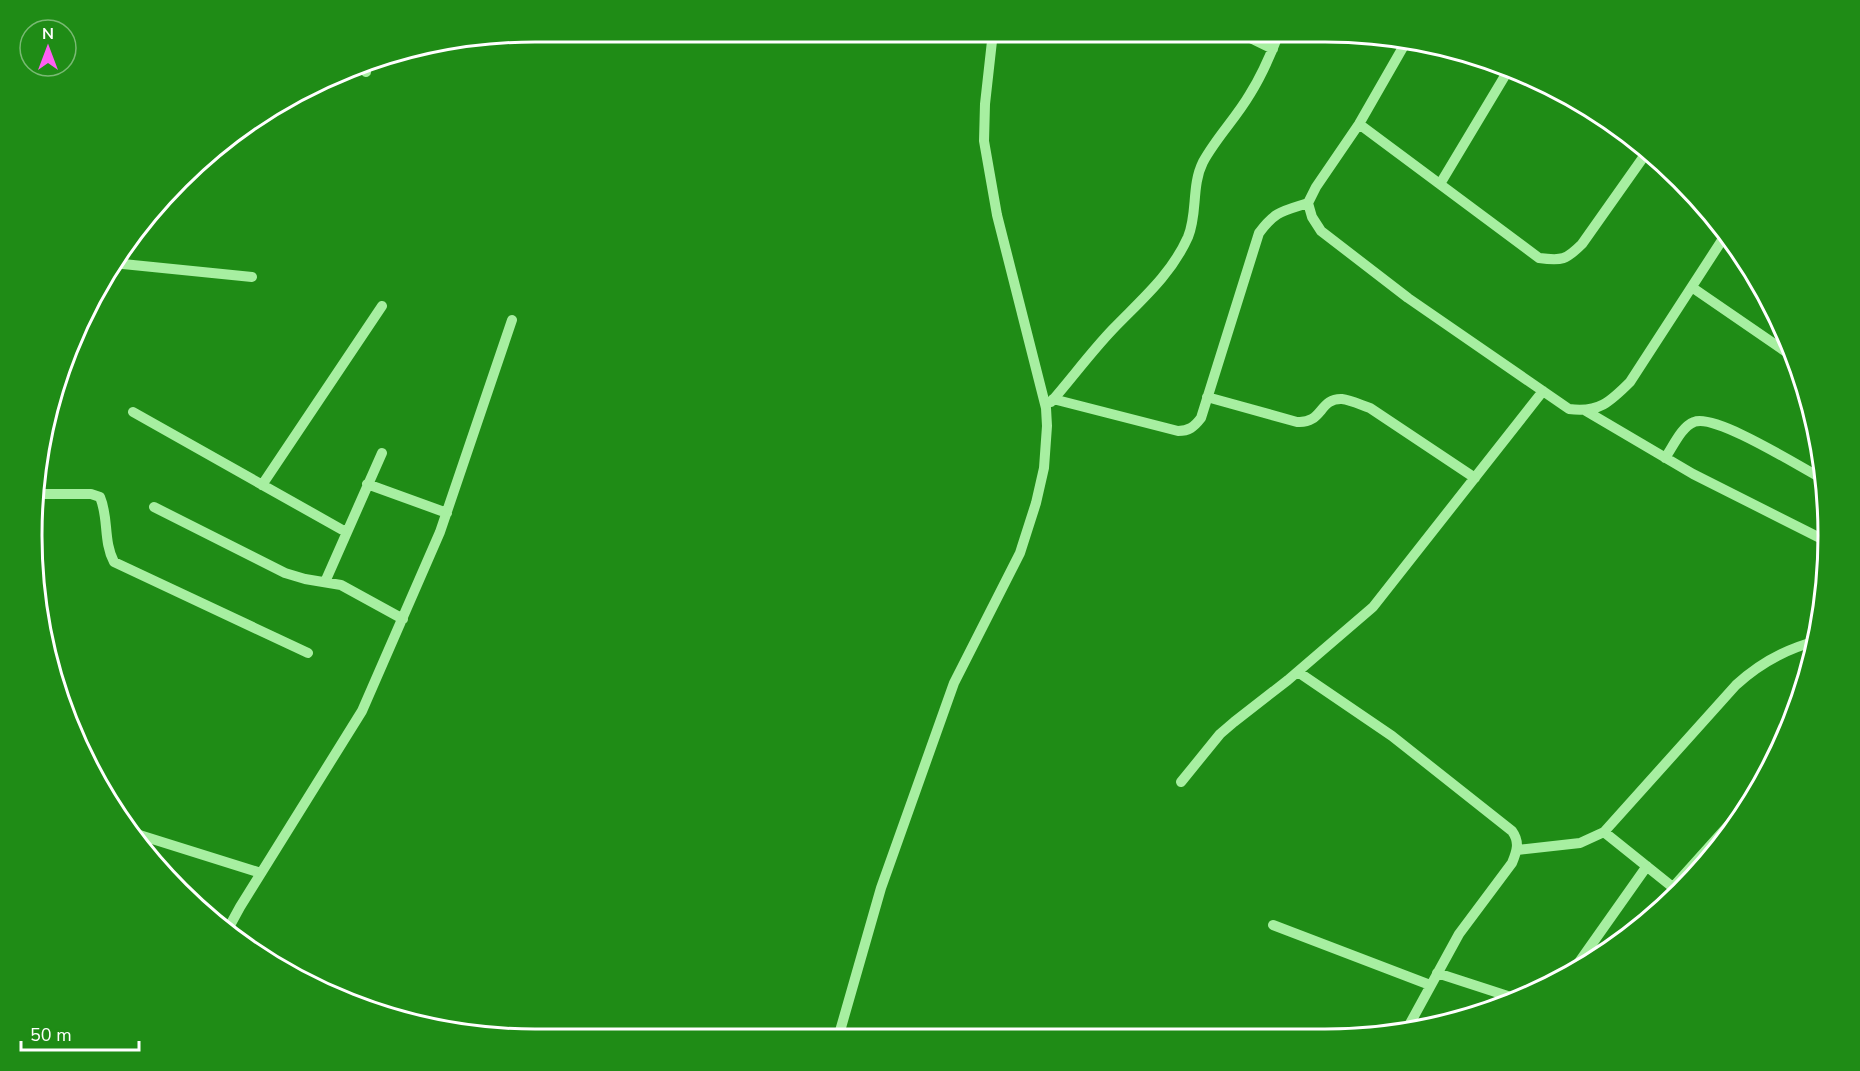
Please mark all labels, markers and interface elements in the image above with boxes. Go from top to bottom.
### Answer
north arrow [18,18,78,78]
text: N [42,23,54,45]
scale bar [21,1014,140,1052]
text: 50 m [30,1023,72,1047]

